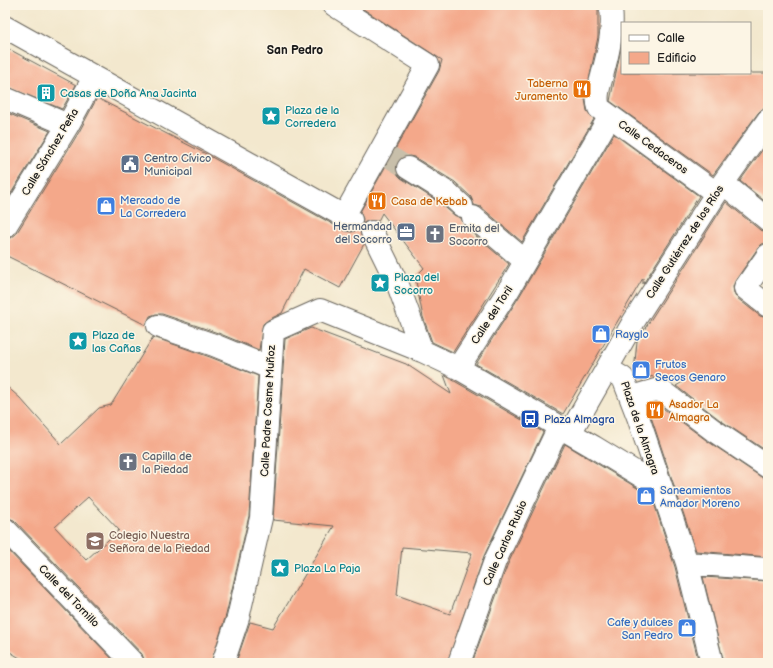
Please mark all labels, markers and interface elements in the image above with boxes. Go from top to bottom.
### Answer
legend [621,22,751,74]
text: Calle [657,31,685,46]
district label: San Pedro [267,43,323,58]
text: Edificio [657,51,697,66]
place label: Taberna Juramento [515,77,568,103]
restaurant icon: Taberna Juramento [571,78,593,100]
building icon: Casas de Doña Ana Jacinta [35,82,57,104]
place label: Casas de Doña Ana Jacinta [60,87,197,100]
place label: Plaza de la Corredera [285,104,339,130]
place icon: Plaza de la Corredera [260,105,282,127]
street label: Calle Sánchez Peña [19,106,81,198]
street label: Calle Cedaceros [616,117,691,177]
place label: Centro Cívico Municipal [144,152,211,178]
public building icon: Centro Cívico Municipal [119,153,141,175]
street label: Calle Gutiérrez de los Ríos [643,182,727,301]
restaurant icon: Casa de Kebab [366,190,388,212]
place label: Mercado de La Corredera [120,194,186,220]
shop icon: Mercado de La Corredera [95,195,117,217]
place label: Casa de Kebab [391,195,468,208]
place label: Hermandad del Socorro [333,220,392,246]
office icon: Hermandad del Socorro [395,221,417,243]
place label: Ermita del Socorro [449,222,499,248]
church icon: Ermita del Socorro [424,223,446,245]
place label: Plaza del Socorro [394,271,439,297]
place icon: Plaza del Socorro [369,272,391,294]
street label: Calle del Toril [468,283,516,347]
shop icon: Rayglo [590,323,612,345]
place label: Rayglo [615,328,649,341]
place label: Plaza de las Cañas [92,329,142,355]
place icon: Plaza de las Cañas [67,330,89,352]
street label: Calle Padre Cosme Muñoz [258,344,278,477]
place label: Frutos Secos Genaro [655,358,726,384]
shop icon: Frutos Secos Genaro [630,359,652,381]
street label: Plaza de la Almagra [618,380,662,476]
place label: Asador La Almagra [669,398,719,424]
restaurant icon: Asador La Almagra [644,399,666,421]
bus stop icon: Plaza Almagra [519,408,541,430]
place label: Plaza Almagra [544,413,615,426]
place label: Capilla de la Piedad [142,450,192,476]
church icon: Capilla de la Piedad [117,451,139,473]
place label: Saneamientos Amador Moreno [660,484,740,510]
shop icon: Saneamientos Amador Moreno [635,485,657,507]
street label: Calle Carlos Rubio [480,498,530,588]
place label: Colegio Nuestra Señora de la Piedad [109,529,210,555]
school or university icon: Colegio Nuestra Señora de la Piedad [84,530,106,552]
place icon: Plaza La Paja [269,557,291,579]
street label: Calle del Tornillo [36,562,102,630]
place label: Plaza La Paja [294,562,361,575]
place label: Cafe y dulces San Pedro [607,616,674,642]
shop icon: Cafe y dulces San Pedro [676,617,698,639]

